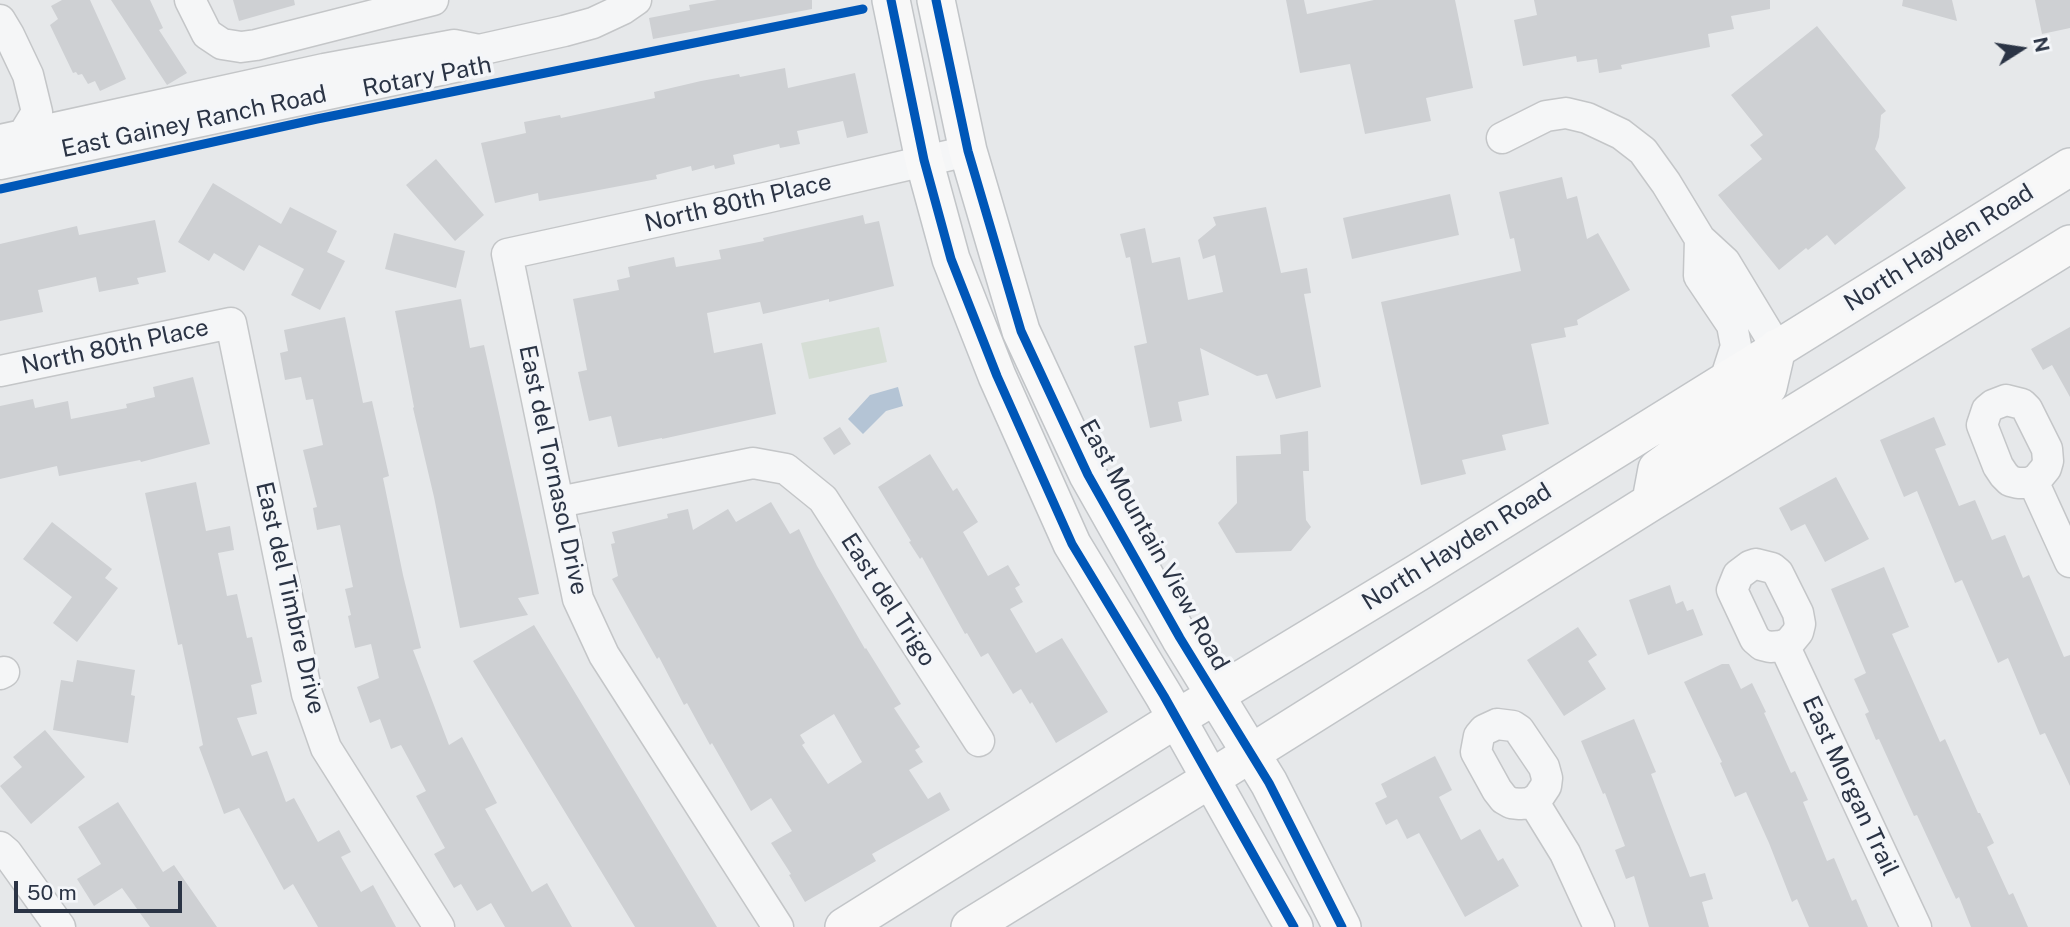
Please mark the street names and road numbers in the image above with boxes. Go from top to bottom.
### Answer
street label: Rotary Path [360,50,494,104]
street label: East Gainey Ranch Road [59,80,329,164]
street label: North 80th Place [642,168,834,238]
street label: North Hayden Road [1839,178,2039,318]
street label: North 80th Place [19,313,211,381]
street label: East del Tornasol Drive [512,342,594,598]
street label: East Mountain View Road [1073,415,1235,675]
street label: North Hayden Road [1357,477,1557,617]
street label: East del Timbre Drive [249,479,331,717]
street label: East del Trigo [834,528,942,672]
street label: East Morgan Trail [1796,691,1904,881]

